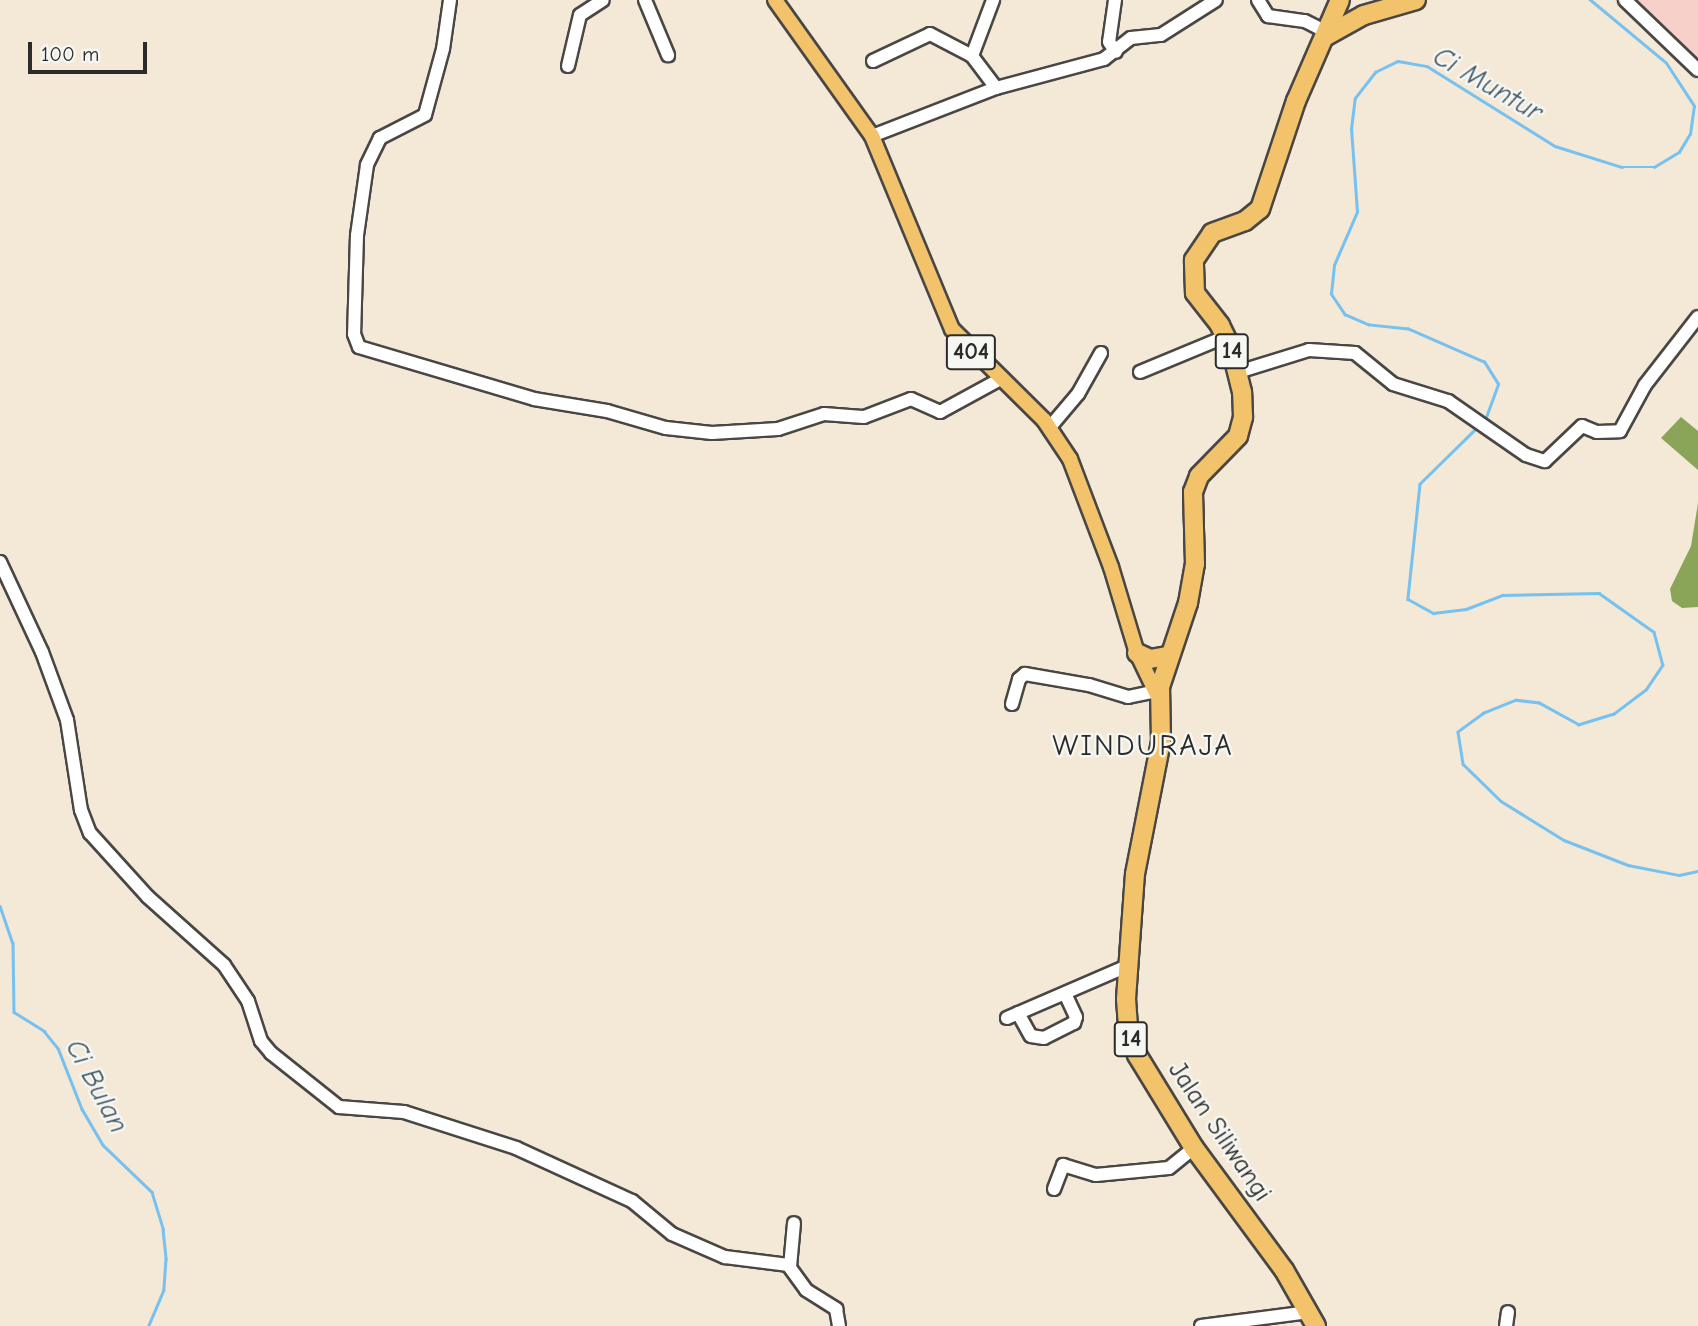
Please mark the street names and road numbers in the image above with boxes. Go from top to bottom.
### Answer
road number: 14 [1214,330,1250,372]
road number: 404 [945,332,997,372]
road number: 14 [1114,1018,1148,1059]
street label: Jalan Siliwangi [1161,1056,1277,1208]

